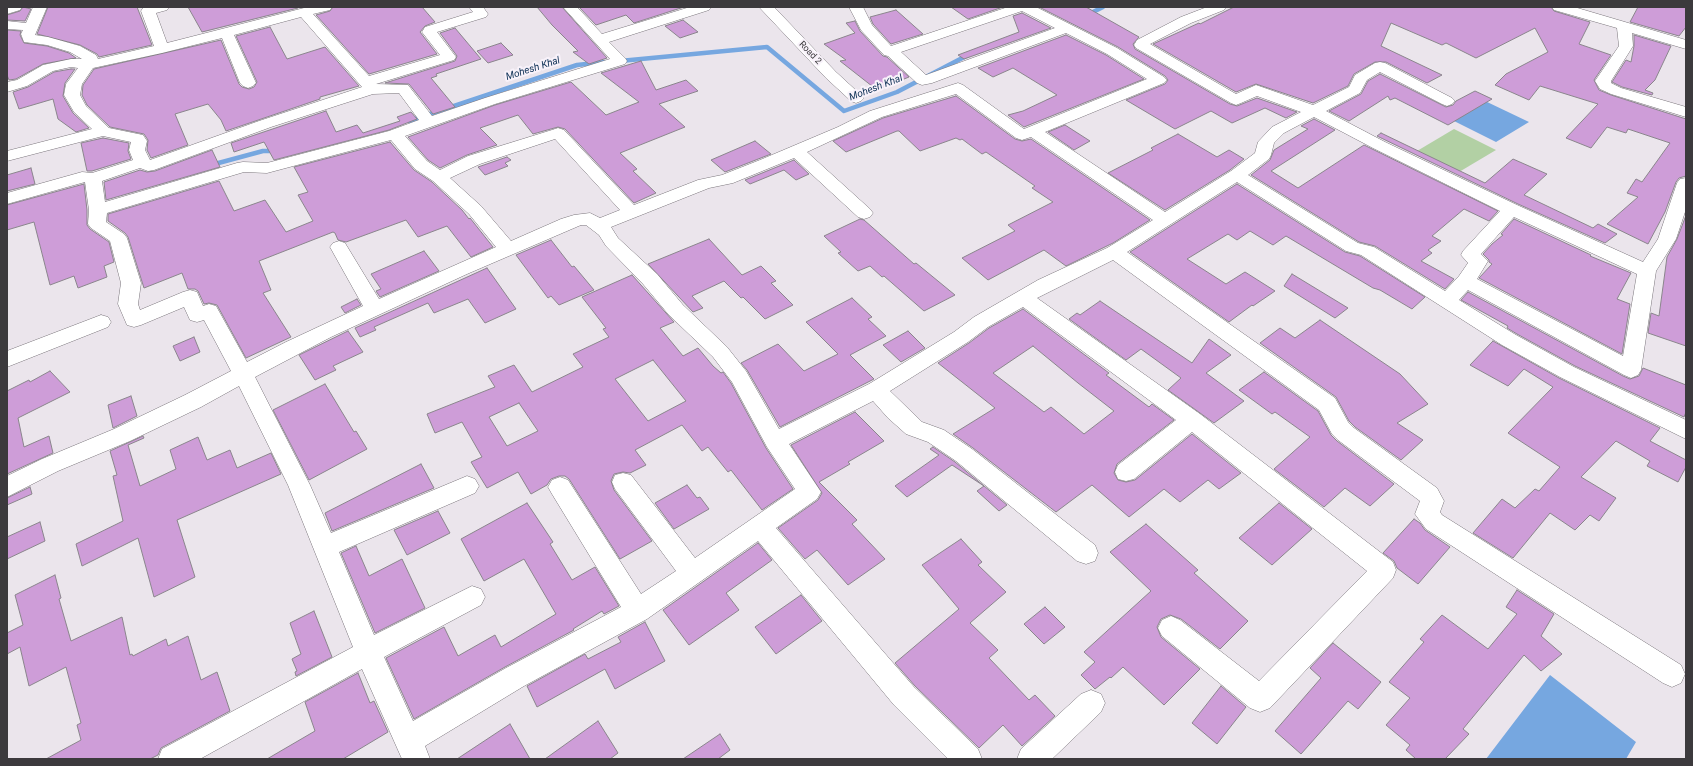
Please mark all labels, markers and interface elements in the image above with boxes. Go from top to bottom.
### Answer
street label: Road 2 [796,39,824,67]
water label: Mohesh Khal [504,55,562,83]
water label: Mohesh Khal [848,72,904,104]

